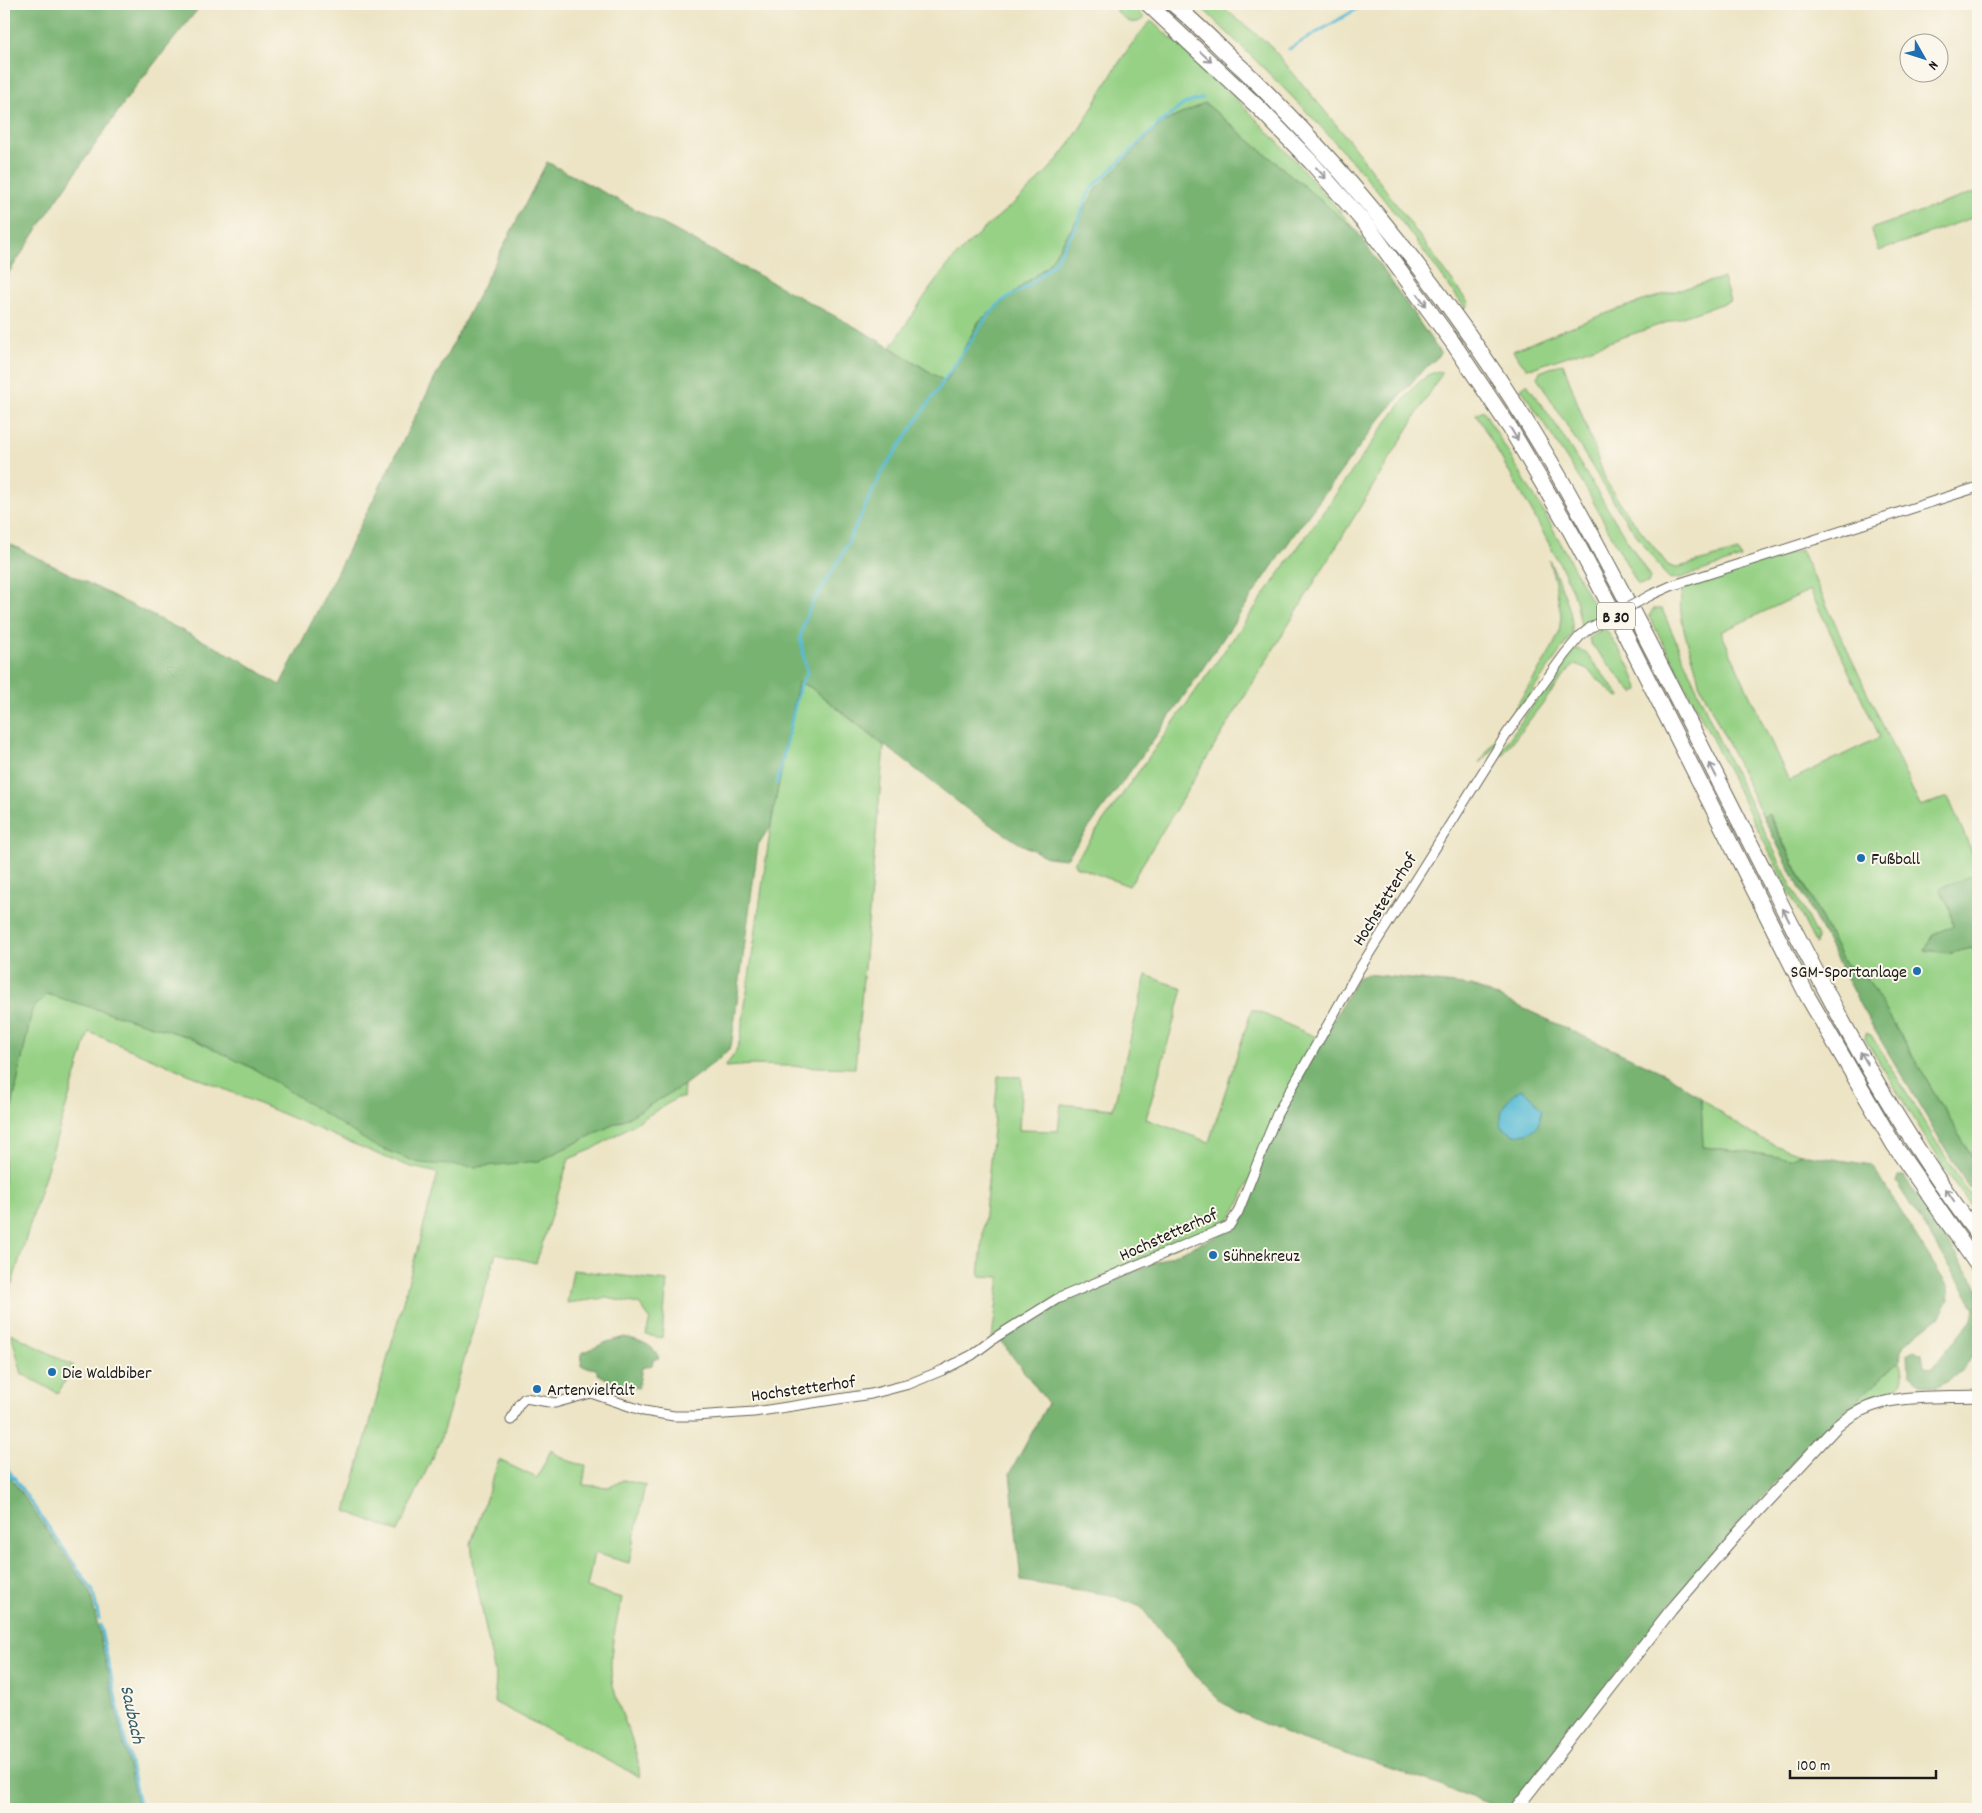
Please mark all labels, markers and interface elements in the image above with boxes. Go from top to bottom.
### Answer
north arrow [1900,32,1950,82]
one-way arrow [1200,51,1213,63]
text: N [1923,56,1942,74]
one-way arrow [1315,166,1326,179]
one-way arrow [1417,293,1427,307]
one-way arrow [1509,426,1519,440]
road number: B 30 [1597,602,1635,630]
one-way arrow [1708,763,1717,778]
street label: Hochstetterhof [1348,848,1425,952]
place label: Fußball [1871,848,1921,873]
marker: Fußball [1855,852,1867,864]
one-way arrow [1781,908,1791,923]
place label: SGM-Sportanlage [1790,961,1907,986]
marker: SGM-Sportanlage [1911,965,1923,977]
one-way arrow [1859,1051,1869,1065]
one-way arrow [1945,1189,1955,1203]
street label: Hochstetterhof [1116,1203,1223,1269]
place label: Sühnekreuz [1223,1245,1300,1270]
marker: Sühnekreuz [1207,1249,1219,1261]
place label: Die Waldbiber [62,1362,152,1387]
marker: Die Waldbiber [46,1366,58,1378]
street label: Hochstetterhof [749,1371,858,1410]
place label: Artenvielfalt [547,1379,635,1404]
marker: Artenvielfalt [531,1383,543,1395]
water label: Saubach [111,1683,150,1748]
scale bar [1790,1748,1936,1780]
text: 100 m [1797,1756,1830,1778]

